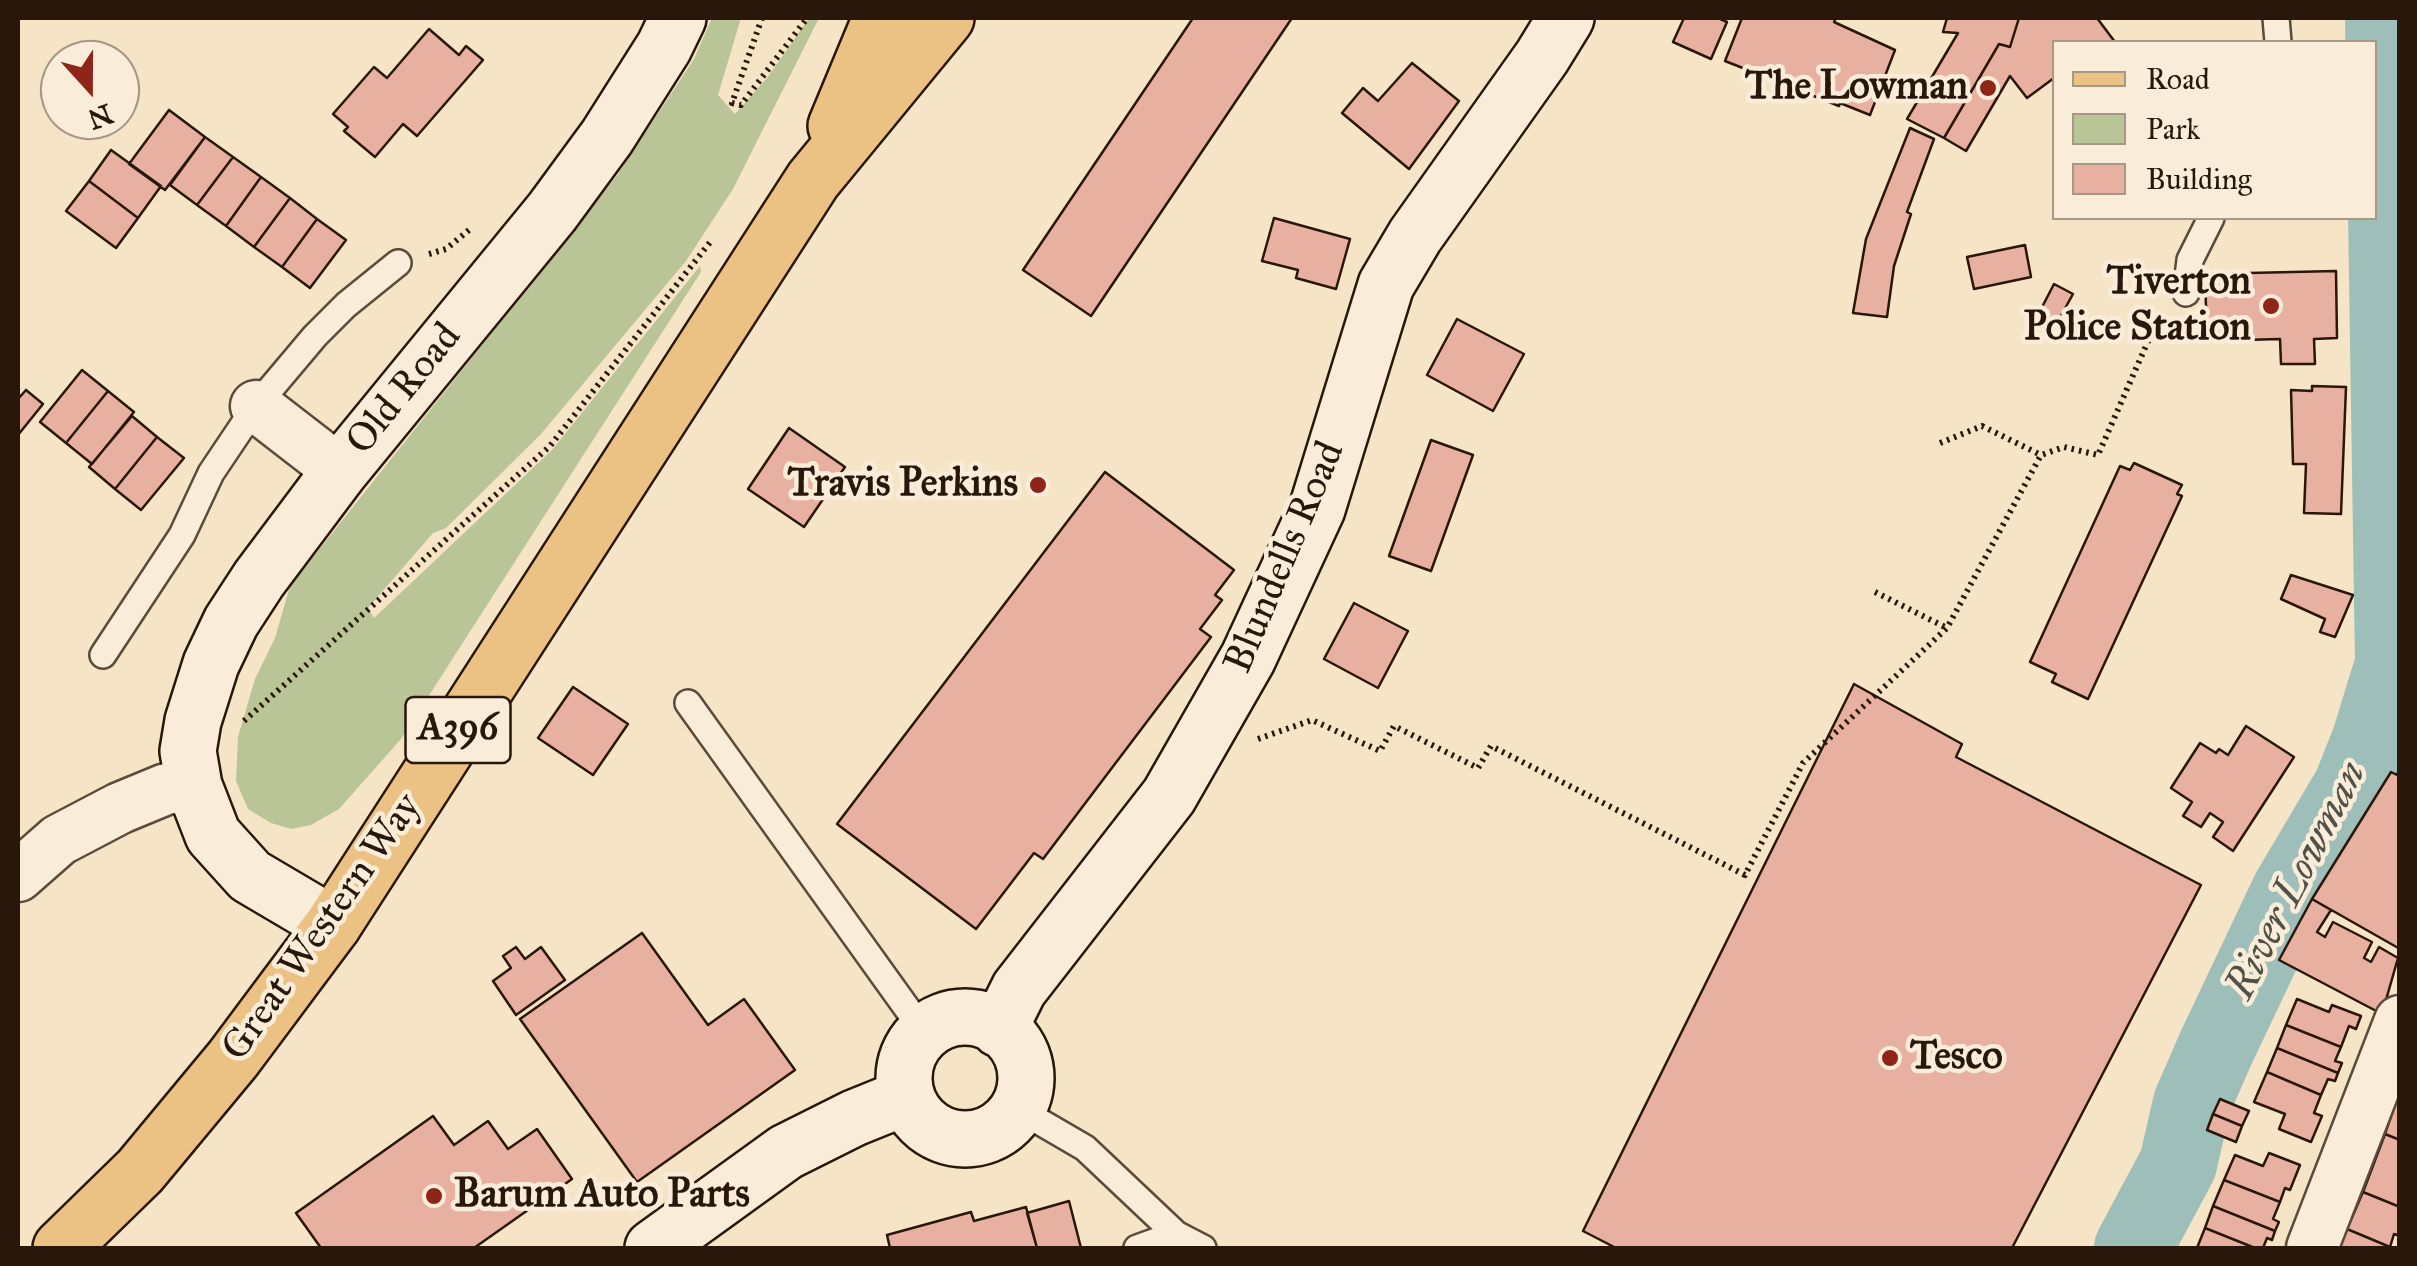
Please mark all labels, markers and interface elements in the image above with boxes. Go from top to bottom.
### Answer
north arrow [40,40,140,140]
legend [2052,40,2377,220]
text: Road [2146,61,2210,97]
place label: The Lowman [1745,64,1968,112]
marker: The Lowman [1977,77,1999,99]
text: N [83,96,118,137]
text: Park [2146,111,2200,147]
text: Building [2146,161,2252,197]
place label: Tiverton Police Station [2024,259,2251,353]
marker: Tiverton Police Station [2260,295,2282,317]
street label: Old Road [338,315,472,465]
street label: Blundells Road [1216,435,1356,681]
place label: Travis Perkins [787,461,1018,509]
marker: Travis Perkins [1027,474,1049,496]
road number: A396 [406,697,510,763]
water label: River Lowman [2217,754,2379,1008]
street label: Great Western Way [213,785,433,1071]
place label: Tesco [1910,1034,2003,1082]
marker: Tesco [1879,1047,1901,1069]
place label: Barum Auto Parts [454,1172,750,1220]
marker: Barum Auto Parts [423,1185,445,1207]

